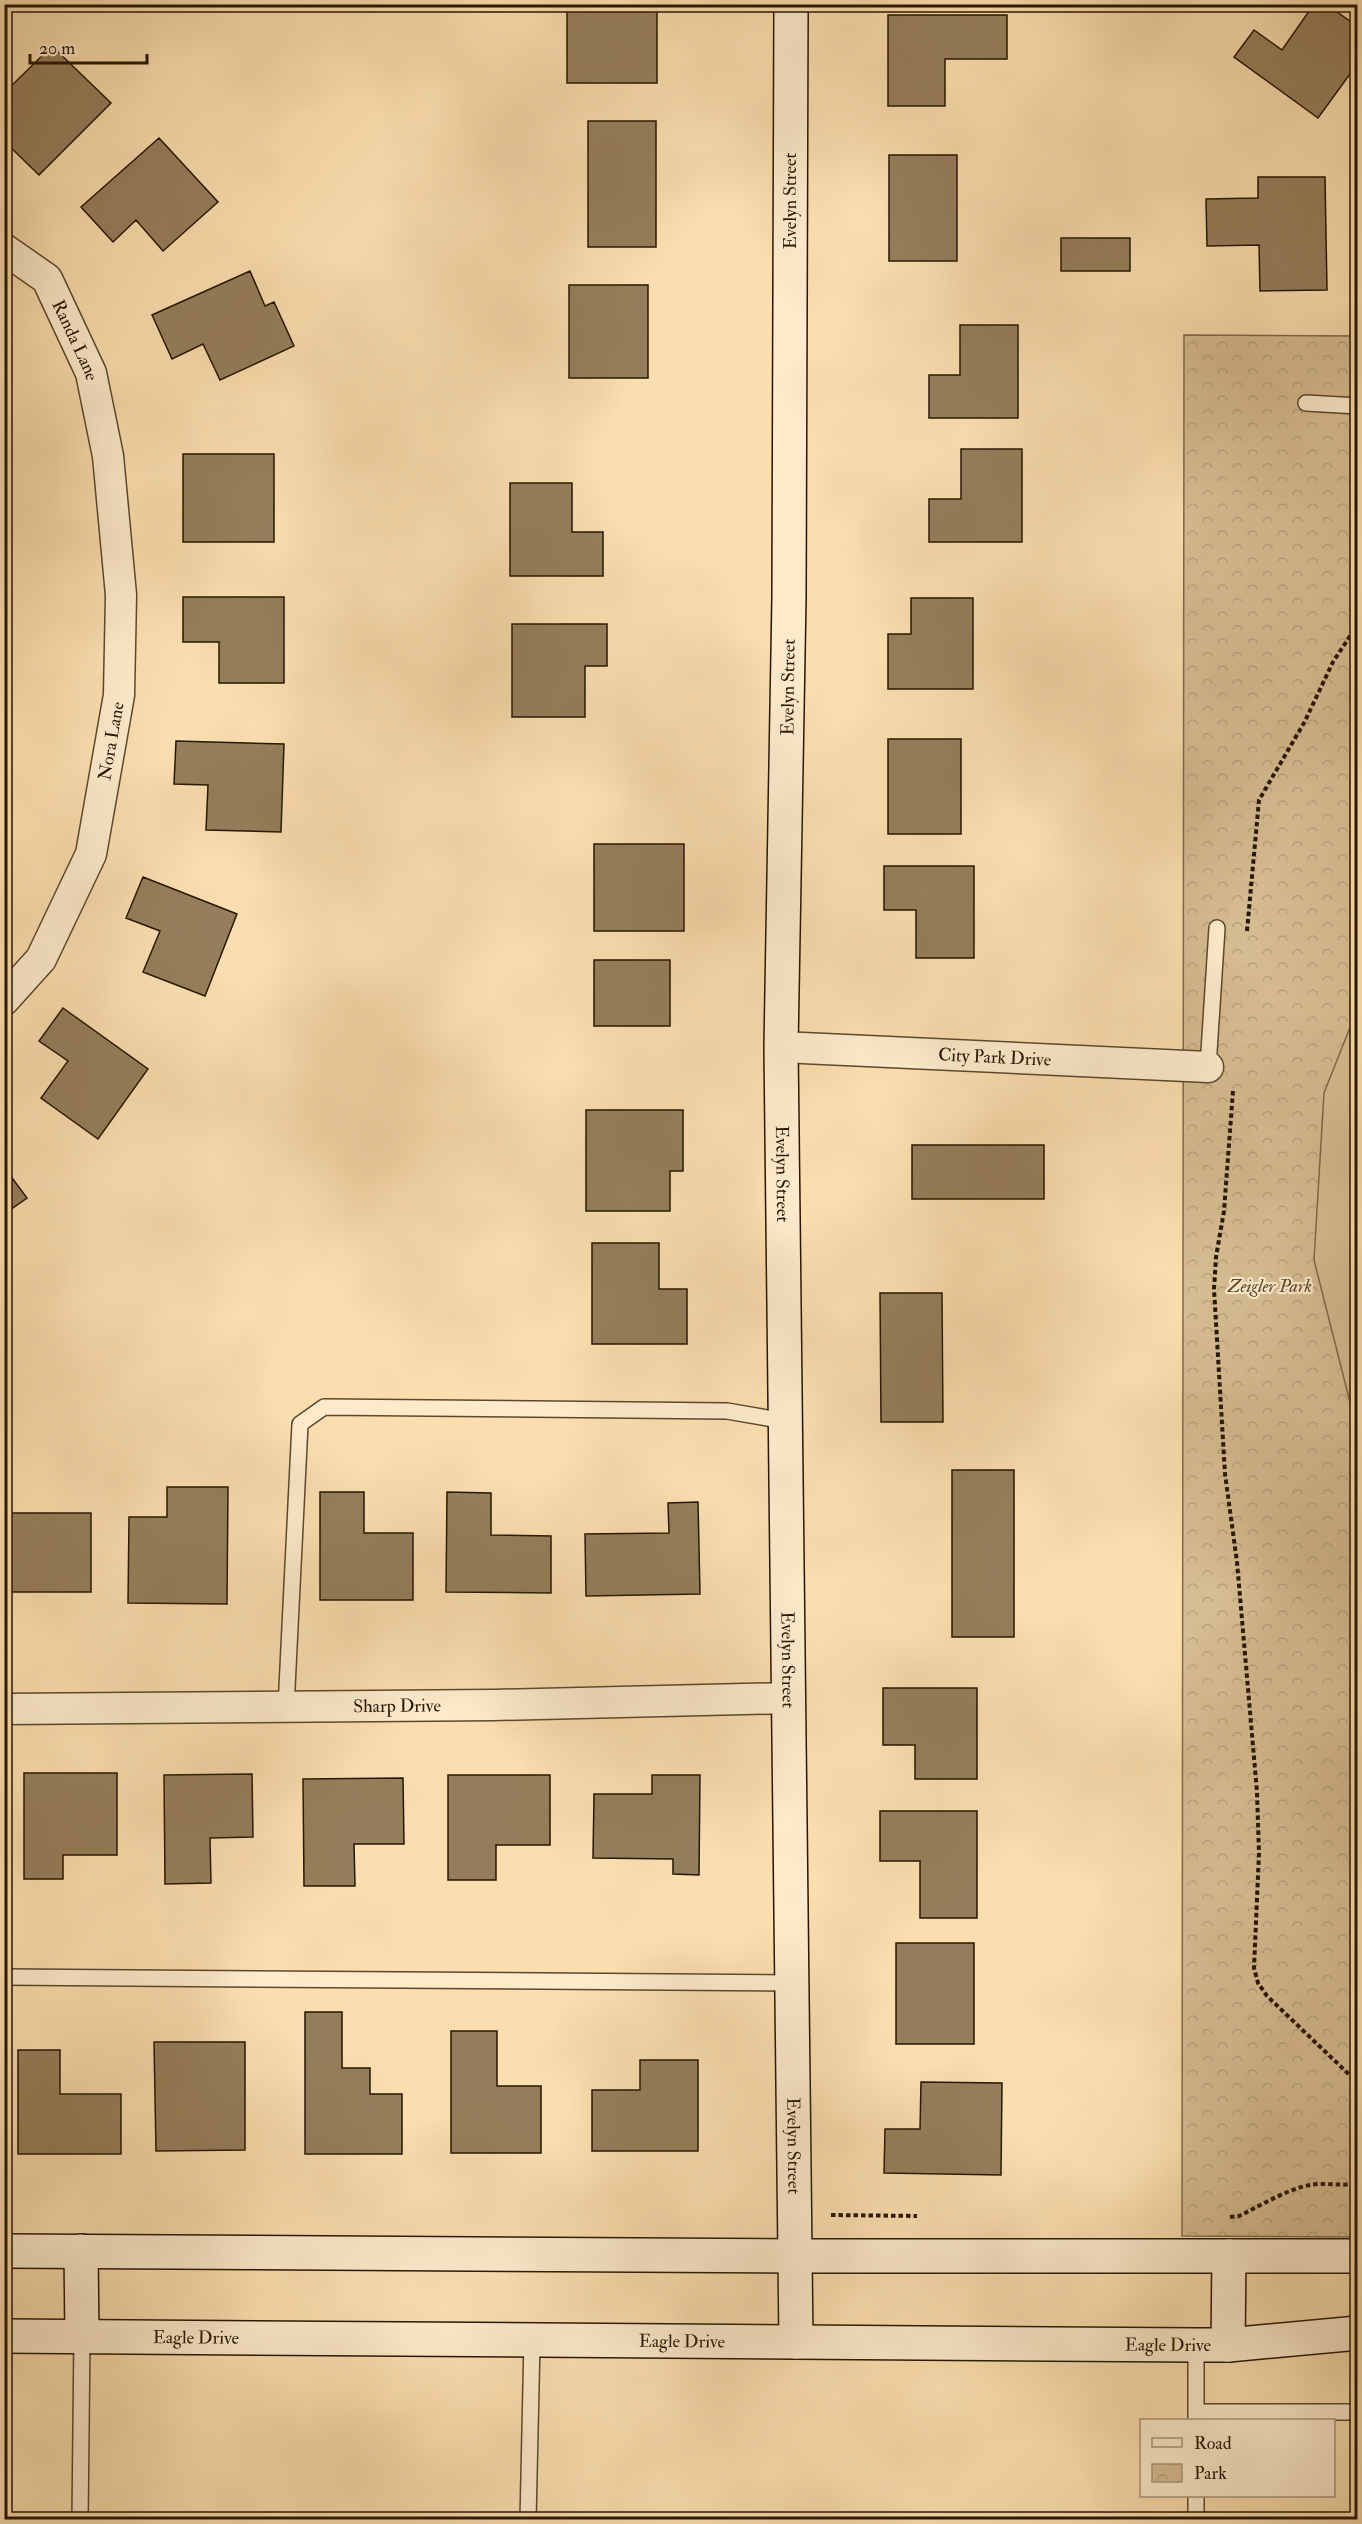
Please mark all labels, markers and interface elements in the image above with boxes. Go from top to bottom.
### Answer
scale bar [30,27,147,65]
text: 20 m [39,37,75,60]
street label: Evelyn Street [779,153,802,249]
street label: Randa Lane [46,296,103,383]
street label: Evelyn Street [776,638,801,736]
street label: Nora Lane [93,699,130,782]
street label: City Park Drive [938,1043,1052,1072]
street label: Evelyn Street [770,1125,794,1223]
park label: Zeigler Park [1227,1275,1312,1298]
street label: Evelyn Street [776,1611,800,1709]
street label: Sharp Drive [353,1694,441,1718]
street label: Evelyn Street [781,2097,805,2194]
street label: Eagle Drive [153,2326,240,2350]
street label: Eagle Drive [639,2330,726,2353]
street label: Eagle Drive [1125,2333,1212,2357]
legend [1140,2419,1335,2497]
text: Road [1194,2432,1232,2455]
text: Park [1194,2462,1227,2485]

